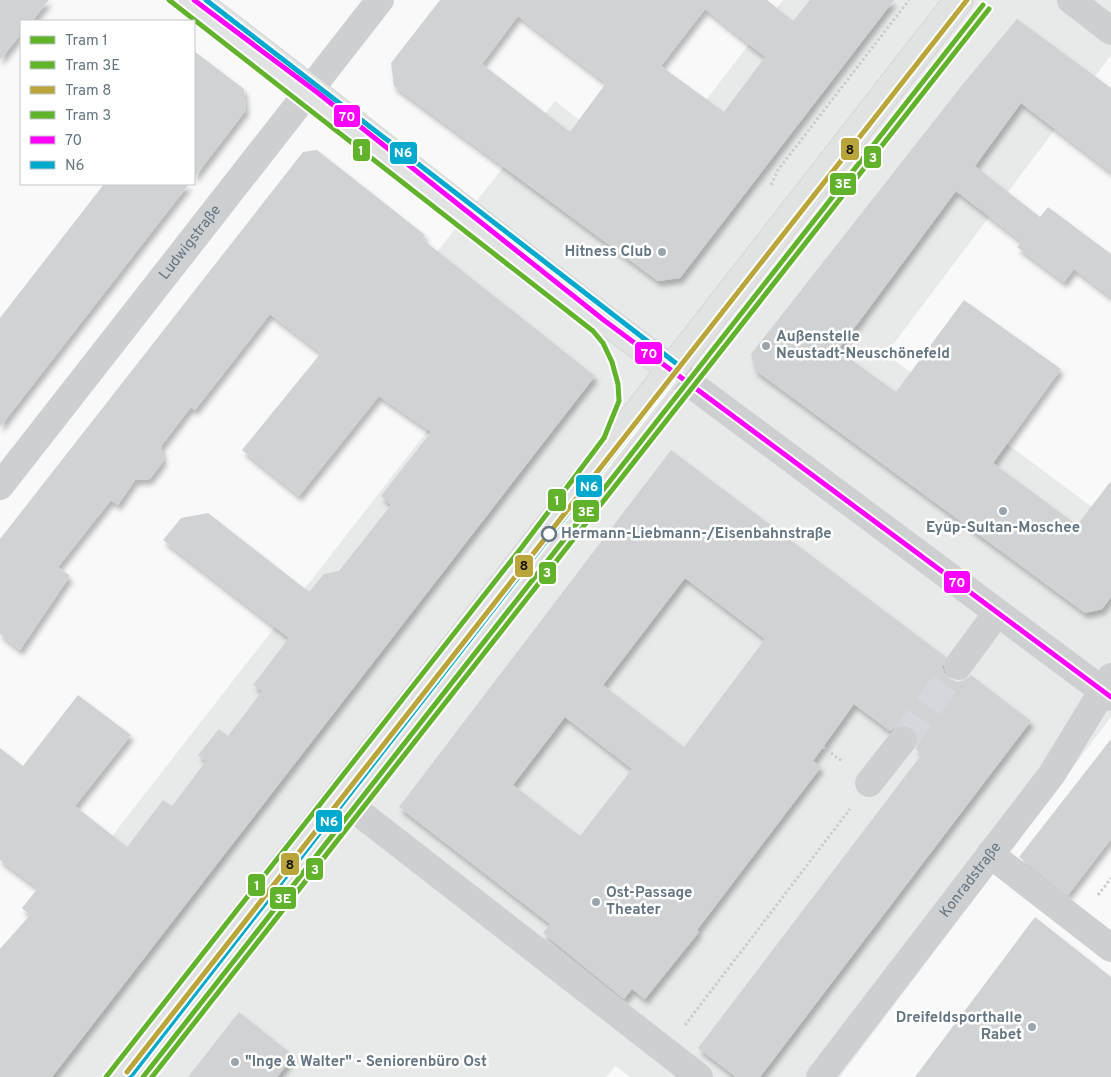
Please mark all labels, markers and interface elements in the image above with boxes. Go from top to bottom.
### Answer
legend [20,20,195,185]
text: Tram 1 [65,32,108,51]
text: Tram 3E [65,57,120,76]
text: Tram 8 [65,82,111,101]
line badge: 70 [333,104,361,128]
text: Tram 3 [65,107,111,126]
text: 70 [339,109,355,126]
text: 70 [65,132,82,151]
line badge: 8 [840,137,860,161]
line badge: 1 [352,138,371,162]
line badge: N6 [389,141,418,165]
text: 8 [846,142,854,159]
text: 1 [358,143,364,160]
text: N6 [394,145,412,162]
line badge: 3 [863,145,882,169]
text: 3 [869,150,877,167]
text: N6 [65,157,85,176]
line badge: 3E [829,172,857,196]
text: 3E [834,176,852,193]
street label: Ludwigstraße [155,201,226,284]
place label: Hitness Club [564,243,652,262]
marker: Hitness Club [656,246,668,258]
place label: Außenstelle Neustadt-Neuschönefeld [776,328,950,364]
marker: Außenstelle Neustadt-Neuschönefeld [760,340,772,352]
line badge: 70 [634,341,663,365]
text: 70 [641,346,657,363]
line badge: N6 [575,474,603,498]
text: N6 [580,479,598,496]
line badge: 1 [547,488,567,512]
text: 1 [554,493,560,510]
line badge: 3E [572,499,600,523]
text: 3E [577,504,595,521]
marker: Eyüp-Sultan-Moschee [997,505,1009,517]
place label: Eyüp-Sultan-Moschee [926,519,1080,538]
place label: Hermann-Liebmann-/Eisenbahnstraße [561,525,832,544]
marker: Hermann-Liebmann-/Eisenbahnstraße [541,526,557,542]
line badge: 8 [514,554,534,578]
text: 8 [520,558,528,575]
line badge: 3 [538,561,557,585]
text: 3 [543,565,551,582]
line badge: 70 [943,570,971,594]
text: 70 [949,575,965,592]
line badge: N6 [315,809,343,833]
text: N6 [320,814,338,831]
street label: Konradstraße [936,838,1006,922]
line badge: 8 [280,852,300,876]
text: 8 [286,857,294,874]
line badge: 3 [305,857,324,881]
text: 3 [311,862,319,879]
line badge: 1 [247,873,266,897]
text: 1 [254,878,260,895]
place label: Ost-Passage Theater [606,884,692,920]
line badge: 3E [269,886,297,910]
text: 3E [274,891,292,908]
marker: Ost-Passage Theater [590,896,602,908]
place label: Dreifeldsporthalle Rabet [896,1009,1022,1045]
marker: Dreifeldsporthalle Rabet [1026,1021,1038,1033]
place label: "Inge & Walter" - Seniorenbüro Ost [245,1053,487,1072]
marker: "Inge & Walter" - Seniorenbüro Ost [229,1056,241,1068]

